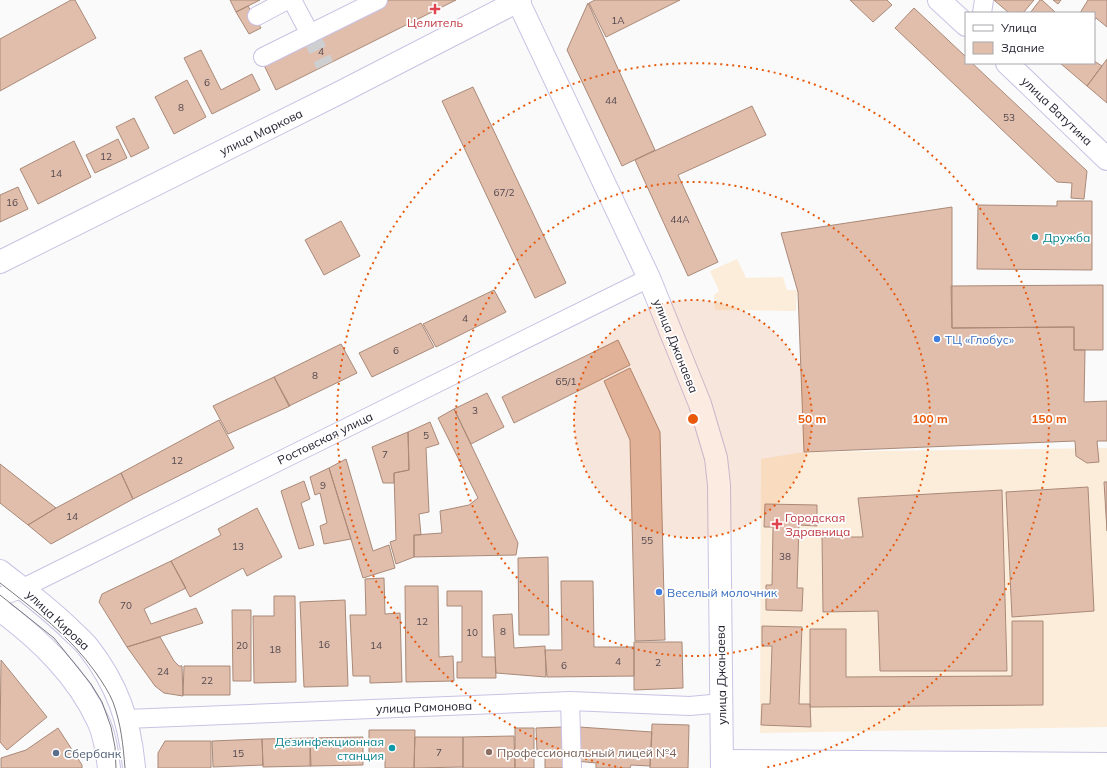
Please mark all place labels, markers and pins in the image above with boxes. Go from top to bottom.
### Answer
marker: Целитель [430,4,440,14]
place label: Целитель [407,15,464,30]
place label: Дружба [1043,230,1090,245]
marker: Дружба [1030,232,1040,242]
place label: ТЦ «Глобус» [945,332,1015,347]
marker: ТЦ «Глобус» [932,334,942,344]
centre of rings [686,412,700,426]
place label: Городская Здравница [785,510,850,539]
marker: Городская Здравница [772,519,782,529]
place label: Веселый молочник [667,585,778,600]
marker: Веселый молочник [654,587,664,597]
place label: Дезинфекционная станция [275,734,384,763]
marker: Дезинфекционная станция [387,743,397,753]
place label: Профессиональный лицей №4 [497,745,676,760]
place label: Сбербанк [64,746,122,761]
marker: Профессиональный лицей №4 [484,747,494,757]
marker: Сбербанк [51,748,61,758]

